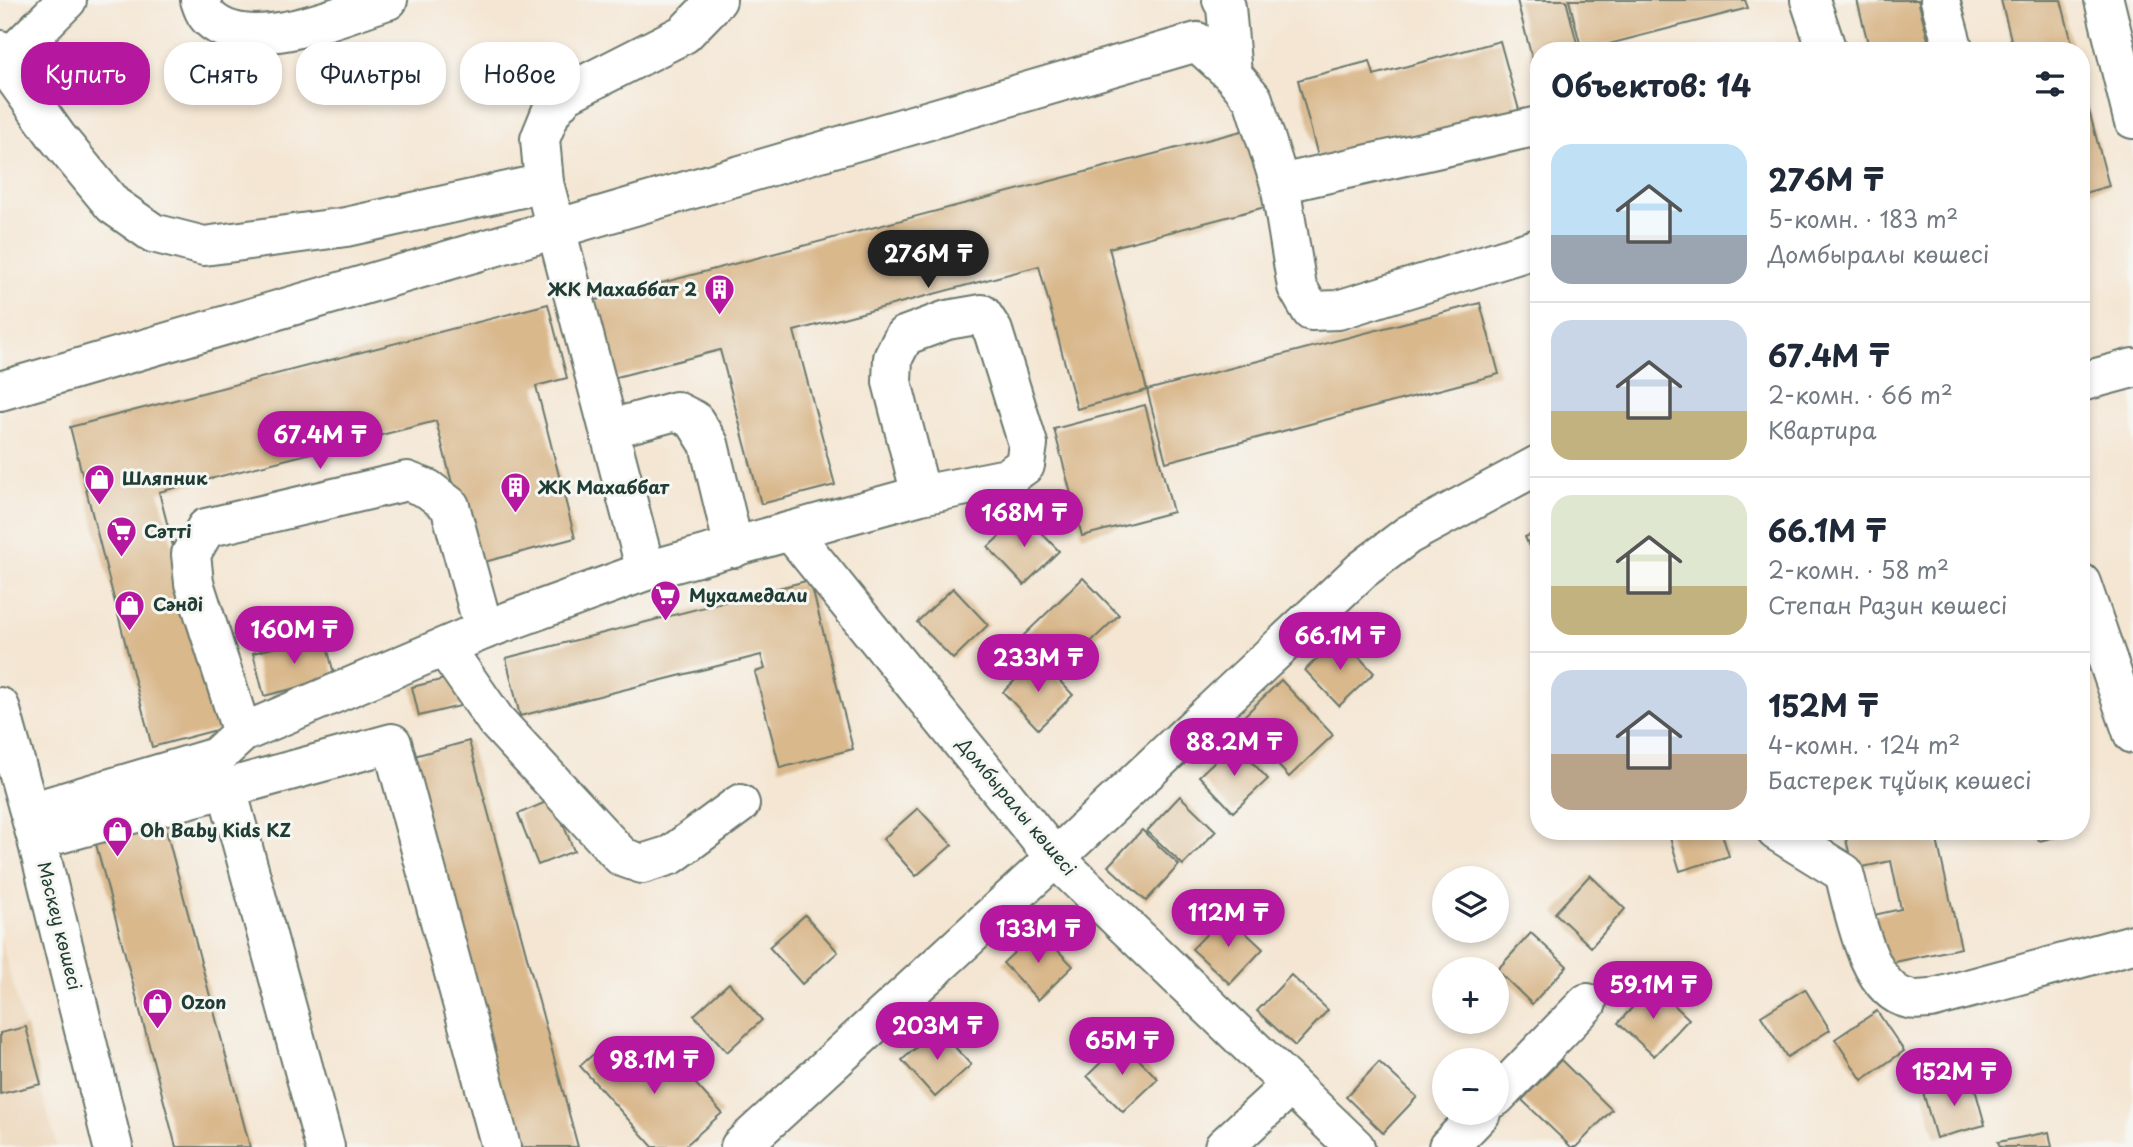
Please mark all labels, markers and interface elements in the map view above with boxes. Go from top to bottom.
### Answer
chip: Купить [21,42,150,105]
chip: Снять [164,42,282,105]
chip: Фильтры [296,42,446,105]
chip: Новое [460,42,580,105]
text: Объектов: 14 [1551,62,1751,107]
icon: filters [2031,65,2069,103]
text: 276M ₸ [1768,156,1884,201]
icon: home [1607,172,1691,256]
text: 5-комн. · 183 m² [1768,201,1958,236]
pin: 276M ₸ [871,230,985,290]
text: 276M ₸ [884,235,972,270]
text: Домбыралы көшесі [1768,236,1990,271]
building icon: ЖК Махаббат 2 [703,273,737,317]
place label: ЖК Махаббат 2 [547,275,697,302]
text: 67.4M ₸ [1768,332,1889,377]
icon: home [1607,348,1691,432]
text: 2-комн. · 66 m² [1768,377,1953,412]
pin: 67.4M ₸ [255,412,385,471]
text: Квартира [1768,412,1876,447]
text: 67.4M ₸ [274,416,366,451]
shop icon: Шляпник [82,462,116,506]
place label: Шляпник [122,464,208,491]
building icon: ЖК Махаббат [498,471,532,515]
place label: ЖК Махаббат [537,473,670,500]
pin: 168M ₸ [967,490,1081,549]
text: 168M ₸ [981,494,1067,529]
text: 66.1M ₸ [1768,507,1886,552]
supermarket icon: Сәтті [104,515,138,559]
place label: Сәтті [144,517,191,544]
icon: home [1607,523,1691,607]
text: 2-комн. · 58 m² [1768,552,1949,587]
supermarket icon: Мухамедали [649,579,683,623]
place label: Мухамедали [689,581,808,608]
text: Степан Разин көшесі [1768,587,2007,622]
shop icon: Сәнді [113,588,147,632]
place label: Сәнді [153,590,203,617]
pin: 160M ₸ [237,606,351,666]
text: 160M ₸ [251,611,337,646]
pin: 66.1M ₸ [1275,612,1405,672]
text: 66.1M ₸ [1295,617,1385,652]
pin: 233M ₸ [981,634,1095,694]
text: 233M ₸ [993,639,1083,674]
text: 152M ₸ [1768,682,1878,727]
icon: home [1607,698,1691,782]
pin: 88.2M ₸ [1169,718,1299,778]
text: 88.2M ₸ [1186,723,1282,758]
text: 4-комн. · 124 m² [1768,727,1960,762]
street label: Домбыралы көшесі [950,730,1083,881]
text: Бастерек тұйық көшесі [1768,762,2032,797]
shop icon: Oh Baby Kids KZ [100,814,134,858]
place label: Oh Baby Kids KZ [140,816,291,843]
street label: Мәскеу көшесі [31,859,89,993]
map controls [1432,866,1509,1125]
button: layers [1432,866,1509,943]
pin: 112M ₸ [1171,890,1285,949]
text: 112M ₸ [1188,894,1268,929]
pin: 133M ₸ [981,906,1095,965]
text: 133M ₸ [996,910,1080,945]
button: + [1432,957,1509,1034]
pin: 59.1M ₸ [1588,962,1718,1021]
text: 59.1M ₸ [1609,966,1697,1001]
shop icon: Ozon [141,986,175,1030]
place label: Ozon [181,988,226,1015]
pin: 203M ₸ [880,1002,994,1062]
text: 203M ₸ [892,1007,982,1042]
pin: 65M ₸ [1073,1018,1171,1077]
text: 65M ₸ [1085,1022,1159,1057]
pin: 98.1M ₸ [589,1036,719,1096]
text: 98.1M ₸ [610,1041,698,1076]
button: − [1432,1048,1509,1125]
pin: 152M ₸ [1897,1048,2011,1108]
text: 152M ₸ [1912,1053,1996,1088]

